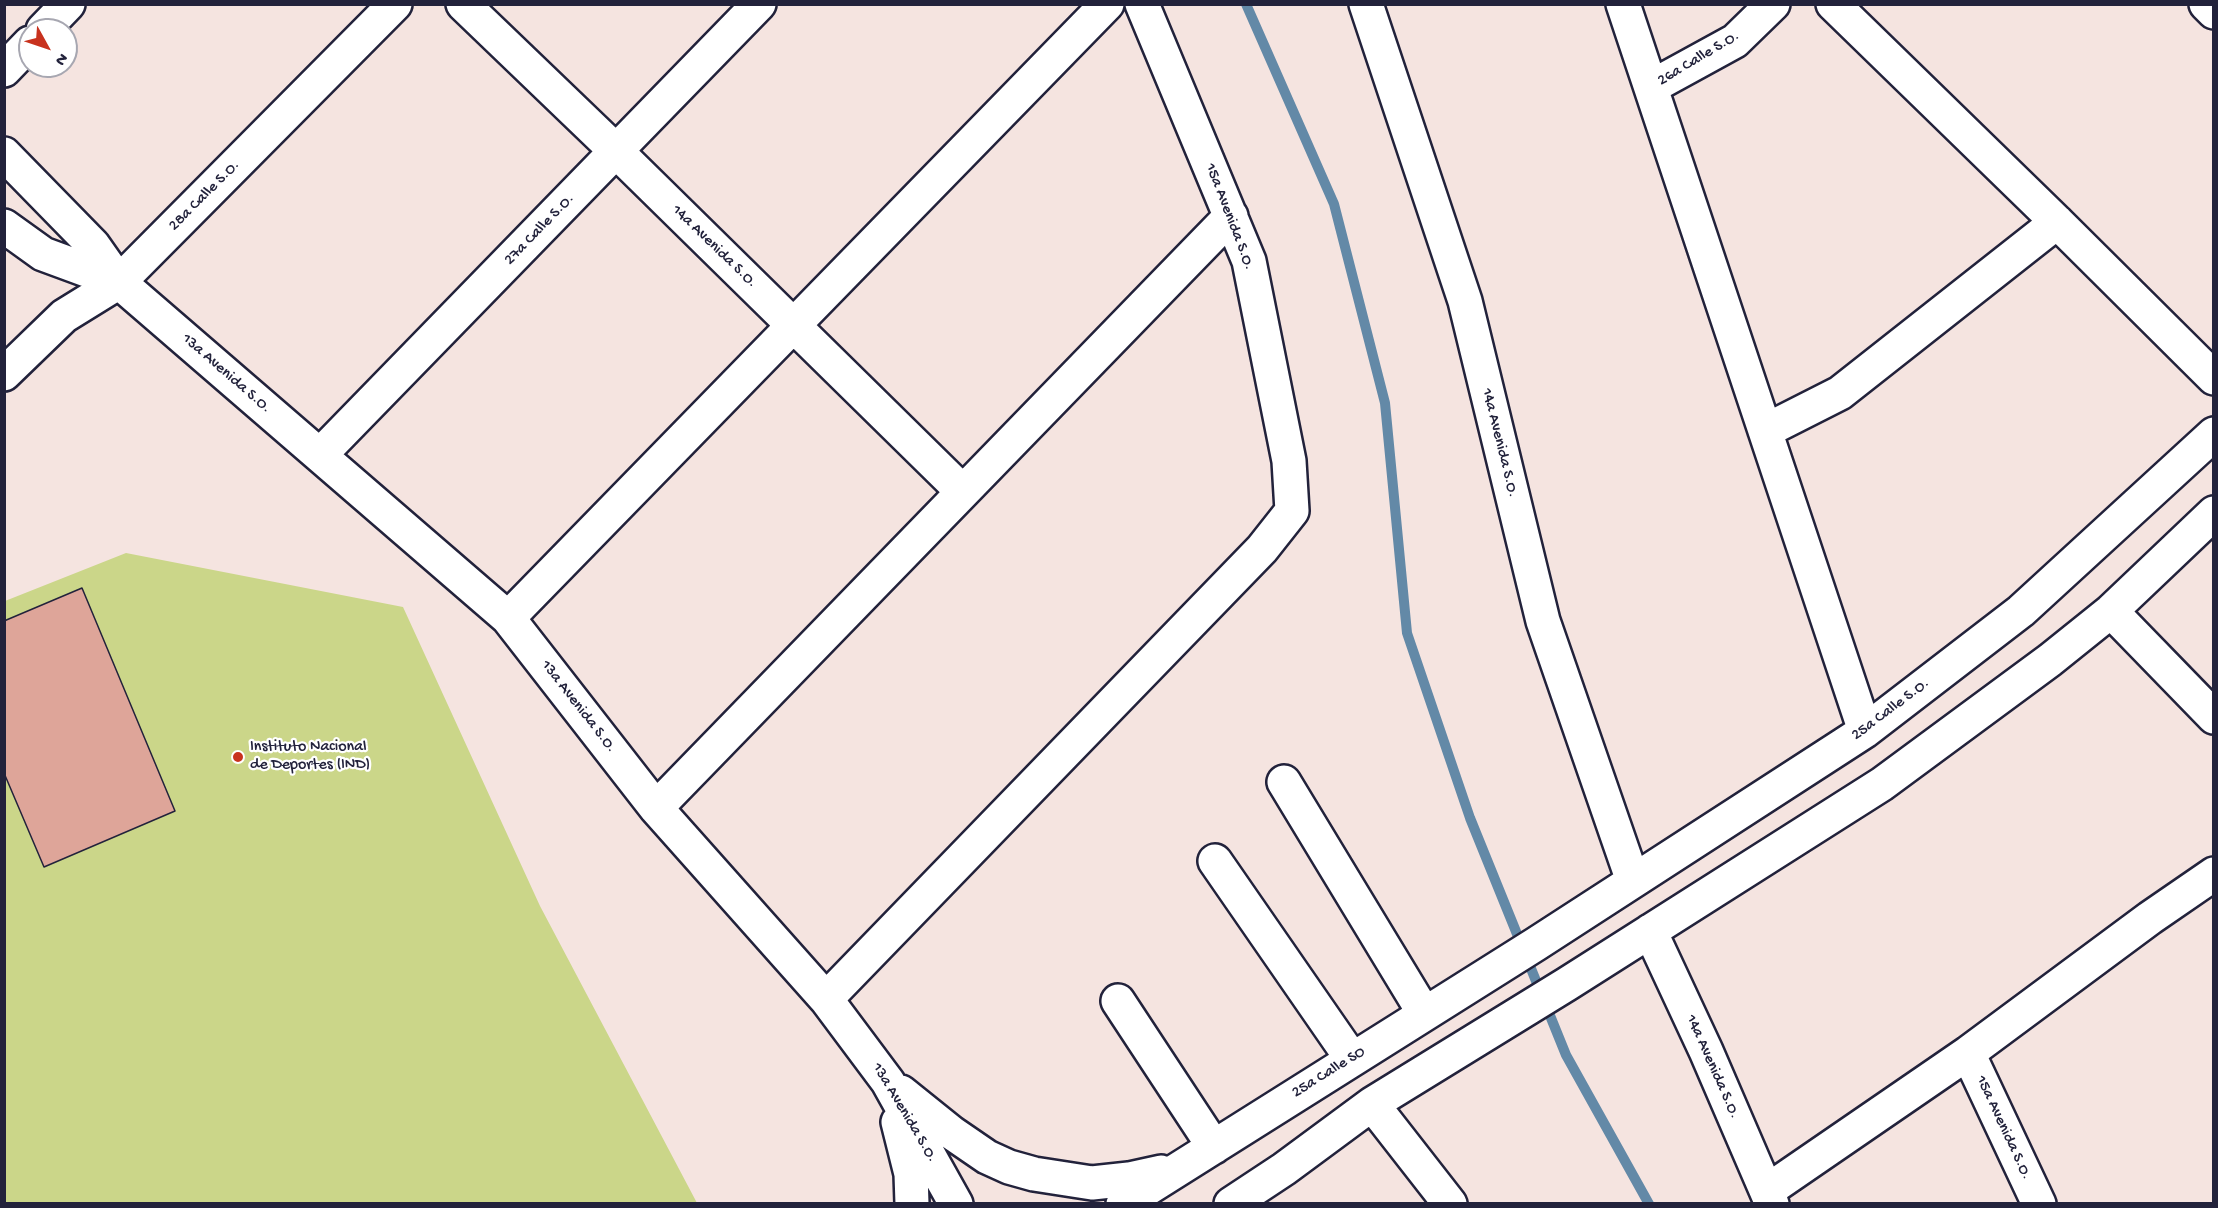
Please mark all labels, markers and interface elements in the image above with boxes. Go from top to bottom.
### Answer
north arrow [18,18,78,78]
street label: 26a Calle S.O. [1654,27,1744,91]
text: N [50,48,71,69]
street label: 28a Calle S.O. [165,156,245,236]
street label: 15a Avenida S.O. [1200,161,1258,273]
street label: 27a Calle S.O. [501,190,579,270]
street label: 14a Avenida S.O. [667,201,761,293]
street label: 13a Avenida S.O. [177,330,275,418]
street label: 14a Avenida S.O. [1476,387,1522,499]
street label: 13a Avenida S.O. [536,657,620,757]
street label: 25a Calle S.O. [1848,674,1934,746]
place label: Instituto Nacional de Deportes (IND) [250,738,370,776]
marker: Instituto Nacional de Deportes (IND) [231,750,245,764]
street label: 14a Avenida S.O. [1681,1012,1743,1122]
street label: 25a Calle SO [1289,1043,1369,1103]
street label: 13a Avenida S.O. [867,1060,941,1166]
street label: 15a Avenida S.O. [1971,1073,2035,1183]

